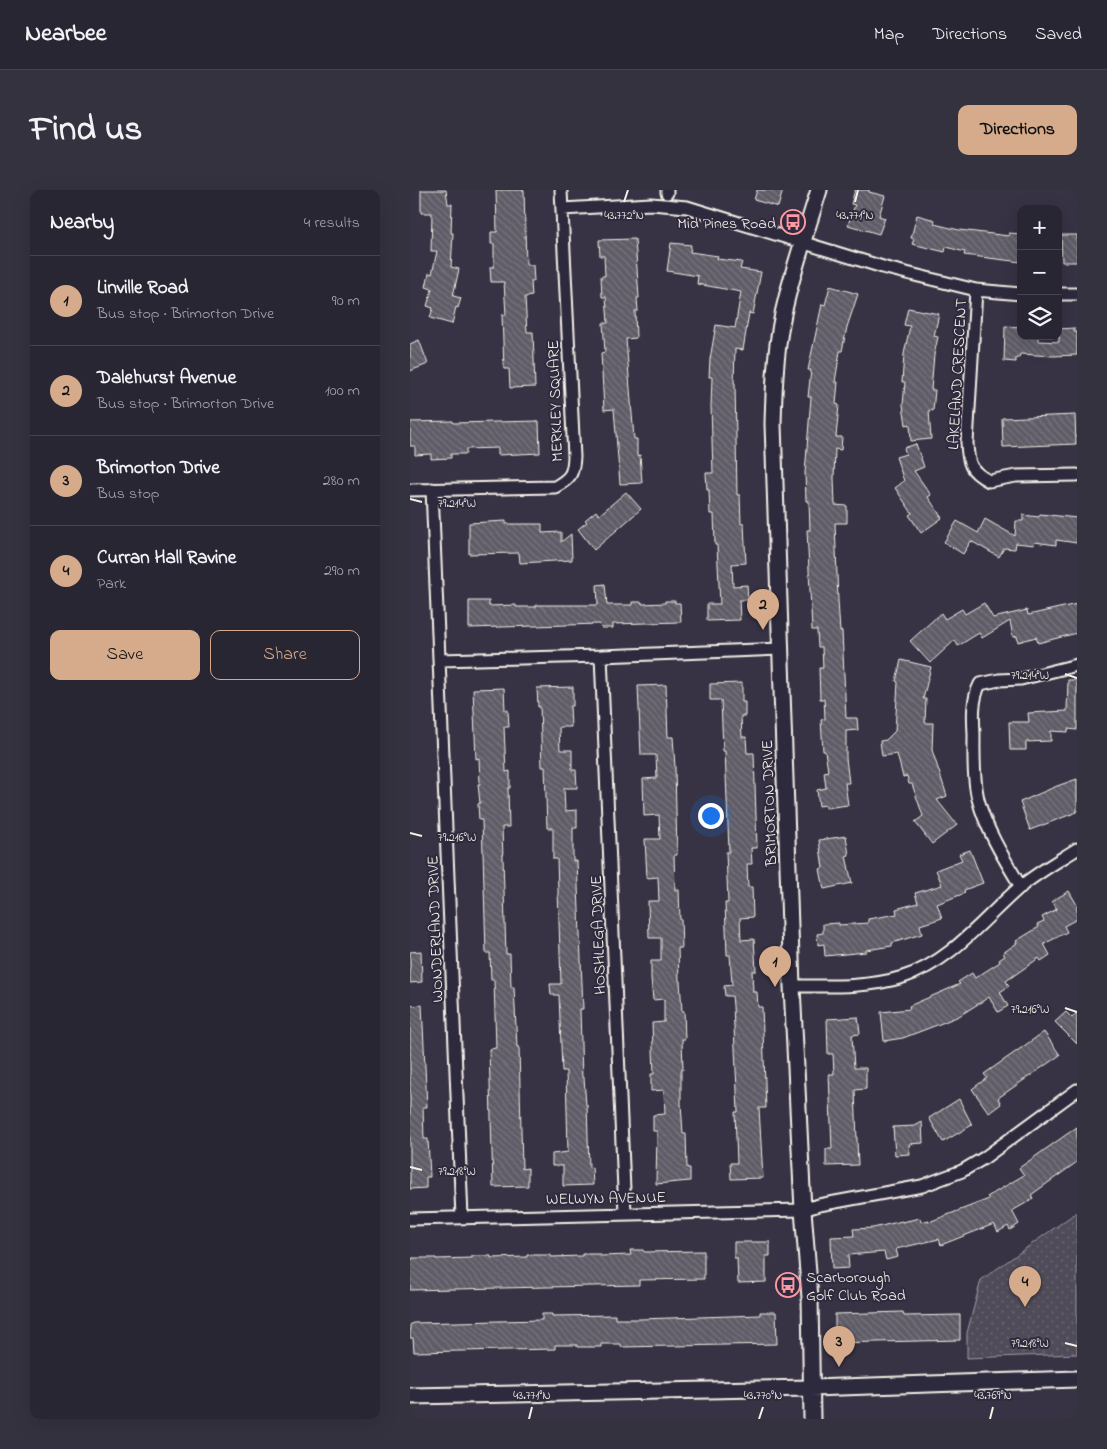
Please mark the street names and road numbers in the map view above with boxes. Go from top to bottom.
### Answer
street label: LAKELAND CRESCENT [942,298,974,450]
street label: MERKLEY SQUARE [542,340,570,462]
street label: BRIMORTON DRIVE [756,739,784,868]
street label: WONDERLAND DRIVE [421,855,451,1003]
street label: HOSHLEGA DRIVE [585,875,613,995]
street label: WELWYN AVENUE [546,1186,666,1212]

